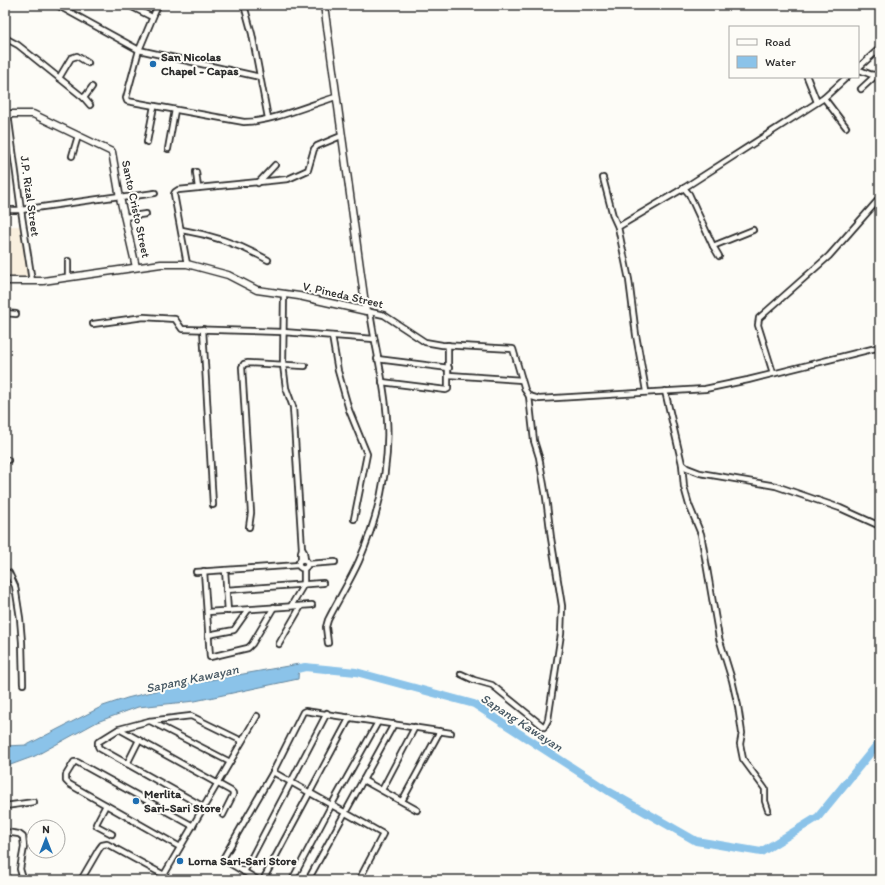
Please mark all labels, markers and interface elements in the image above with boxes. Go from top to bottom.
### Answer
legend [729,26,859,78]
text: Road [765,35,791,49]
place label: San Nicolas Chapel - Capas [161,50,239,79]
text: Water [765,55,796,69]
marker: San Nicolas Chapel - Capas [148,59,158,69]
street label: J.P. Rizal Street [17,155,43,238]
street label: Santo Cristo Street [119,159,153,259]
street label: V. Pineda Street [301,279,385,311]
water label: Sapang Kawayan [144,661,240,696]
water label: Sapang Kawayan [478,690,566,755]
place label: Merlita Sari-Sari Store [144,787,221,815]
marker: Merlita Sari-Sari Store [131,796,141,806]
north arrow [26,819,66,859]
text: N [42,823,50,836]
place label: Lorna Sari-Sari Store [188,854,297,868]
marker: Lorna Sari-Sari Store [175,856,185,866]

